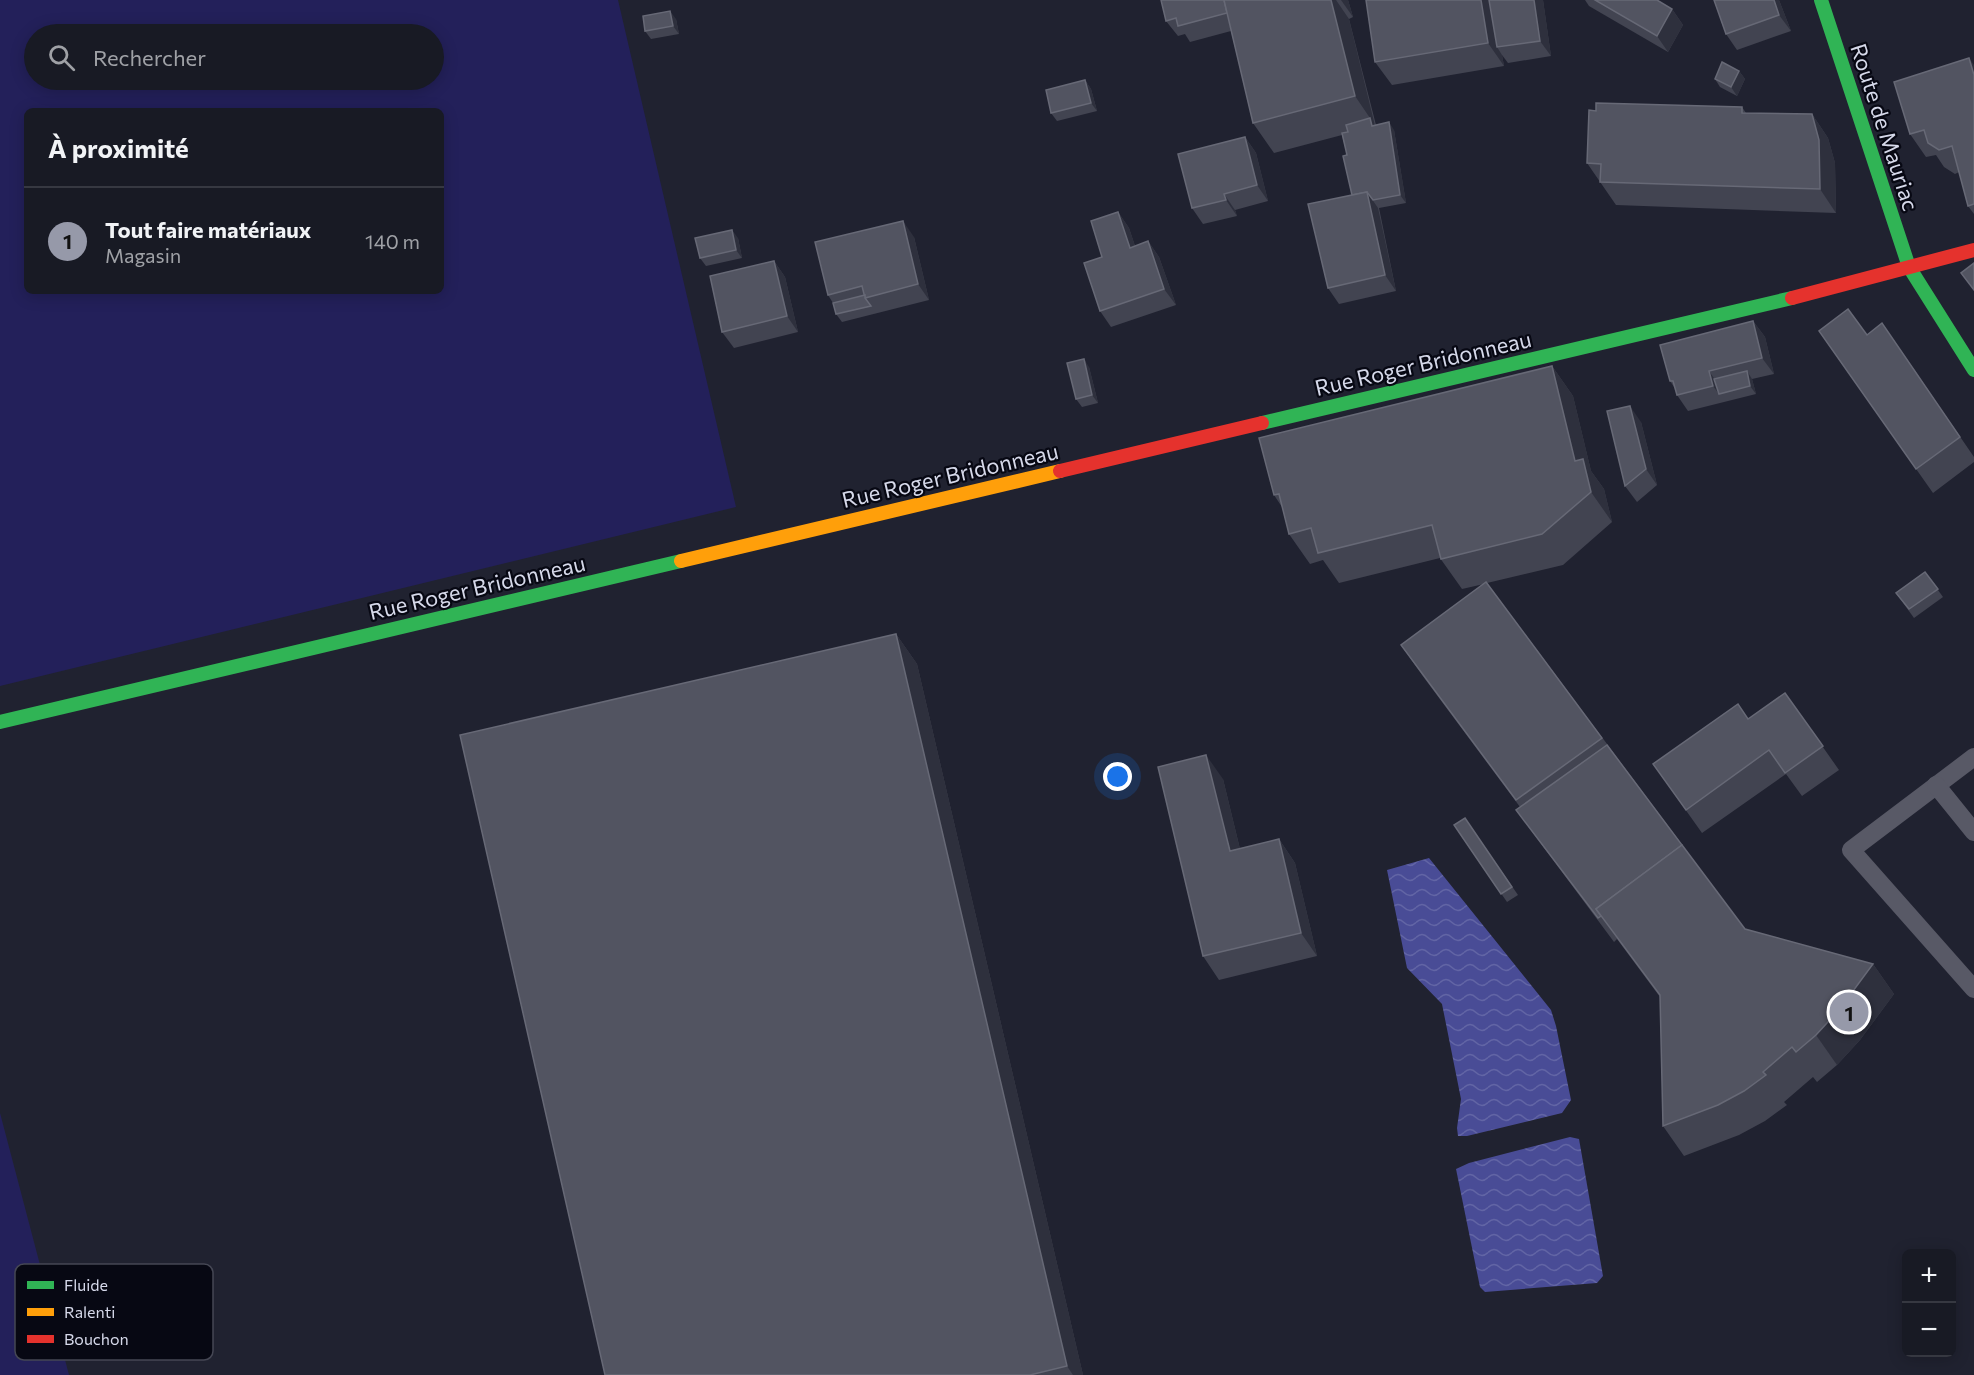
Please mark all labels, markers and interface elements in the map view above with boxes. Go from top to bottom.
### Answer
search box [24,24,444,90]
street label: Route de Mauriac [1845,40,1925,214]
icon: search [45,41,78,74]
text: Rechercher [93,44,206,71]
text: À proximité [48,132,189,163]
text: Tout faire matériaux [105,216,311,243]
text: 1 [63,229,72,253]
text: 140 m [365,229,420,253]
text: Magasin [105,243,181,267]
street label: Rue Roger Bridonneau [1312,325,1534,401]
street label: Rue Roger Bridonneau [839,437,1061,513]
street label: Rue Roger Bridonneau [366,549,588,625]
your location [1103,762,1132,791]
pin: 1 [1830,990,1868,1034]
map controls [1902,1249,1956,1357]
button: + [1902,1249,1956,1303]
legend [15,1264,213,1360]
text: Fluide [64,1275,108,1294]
text: Ralenti [64,1302,115,1321]
button: − [1902,1303,1956,1357]
text: Bouchon [64,1329,129,1348]

